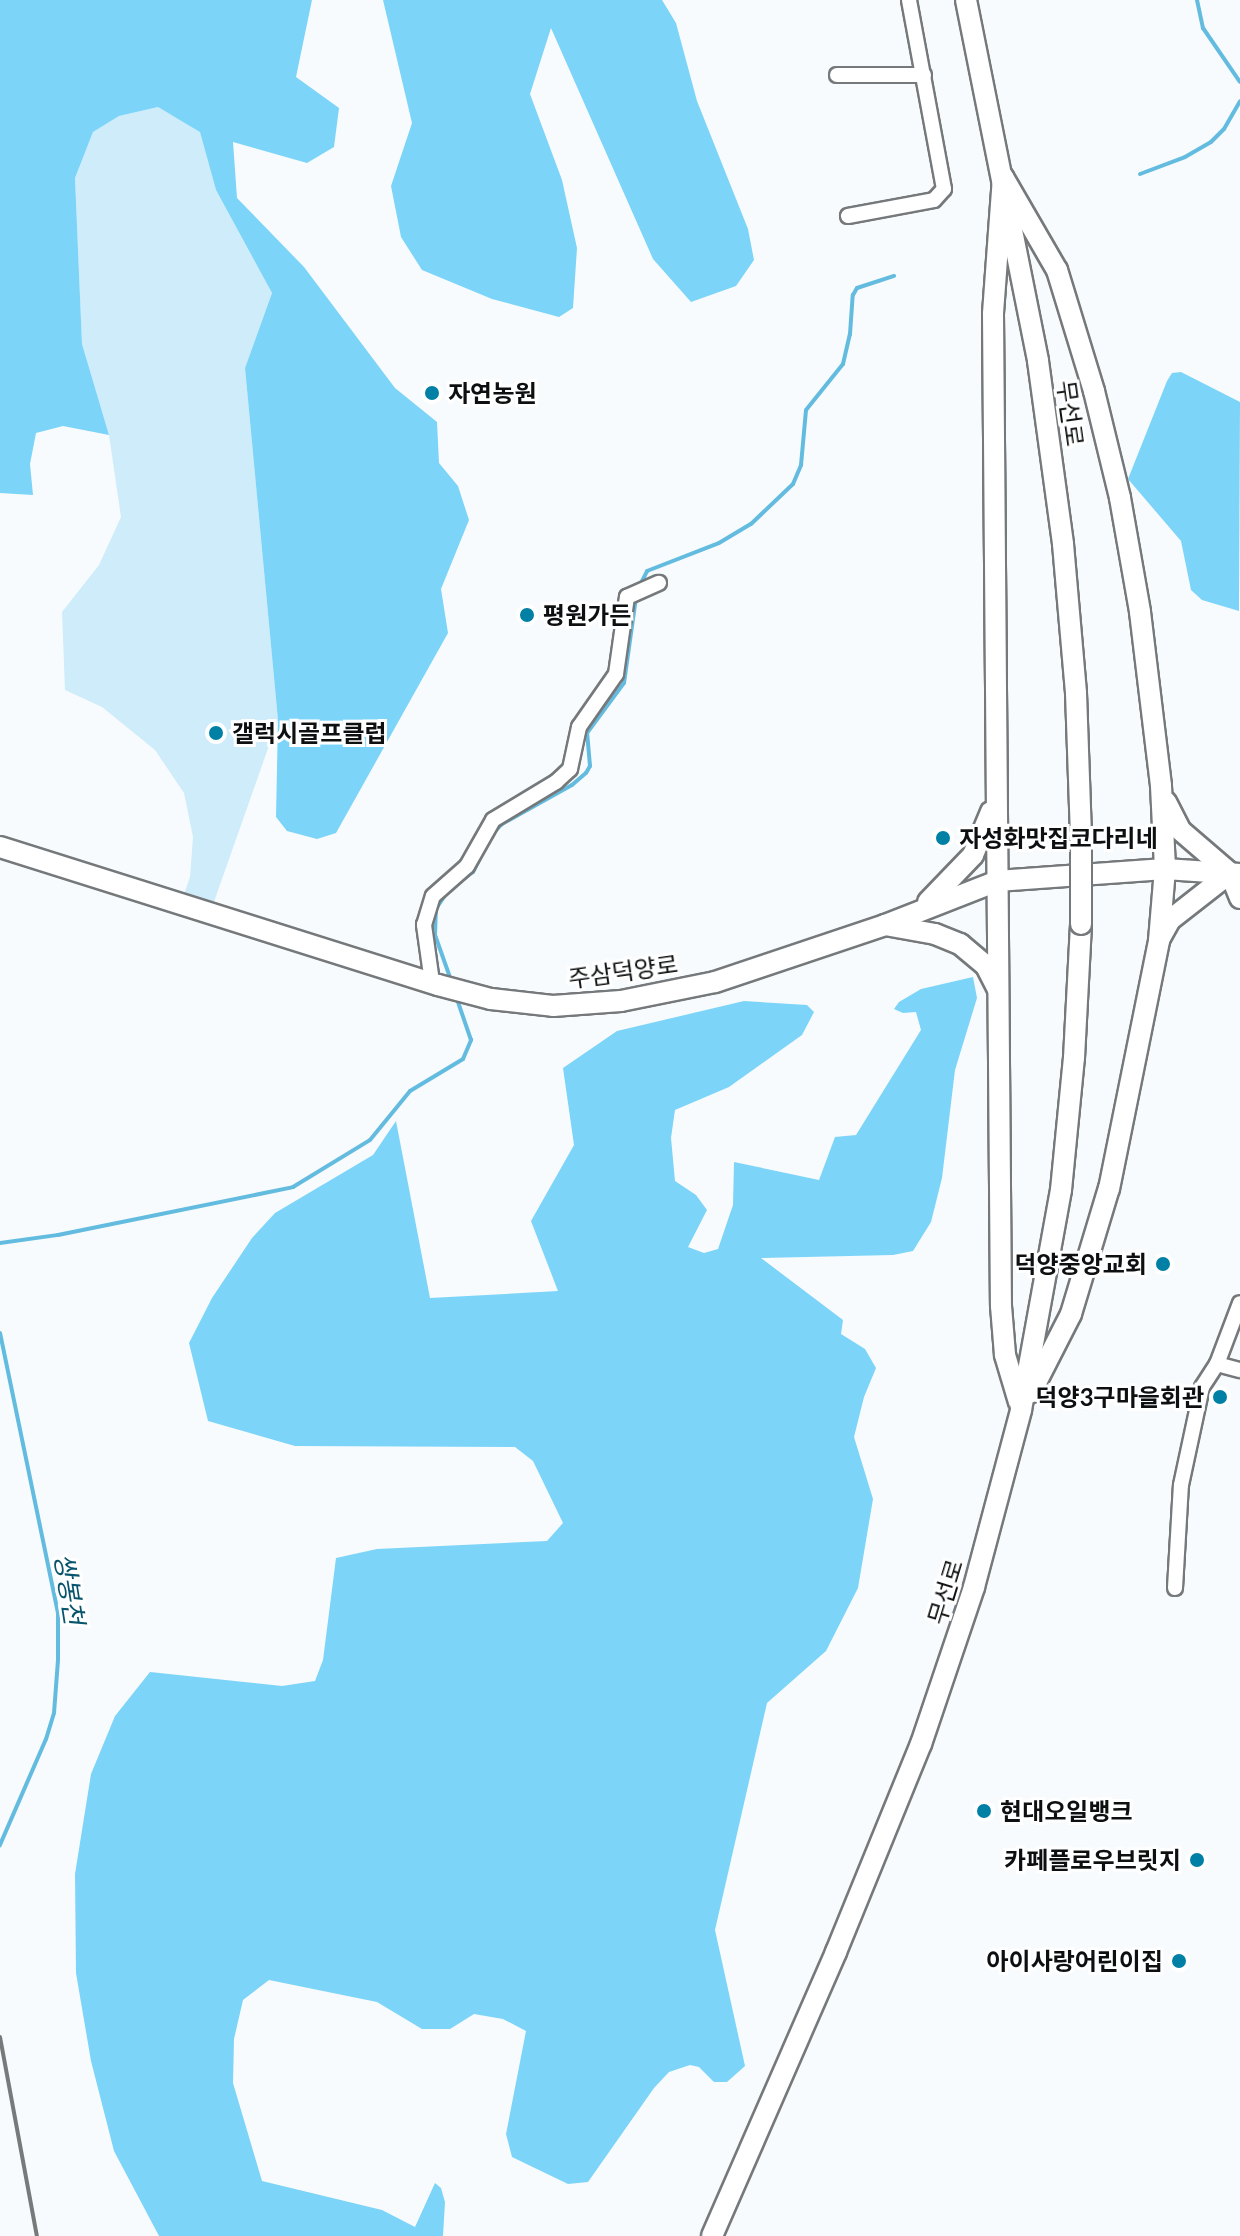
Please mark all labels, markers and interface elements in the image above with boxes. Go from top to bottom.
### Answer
street label: 무선로 [1052,378,1090,448]
place label: 자연농원 [448,379,536,407]
marker: 자연농원 [423,384,441,402]
place label: 평원가든 [543,601,631,629]
marker: 평원가든 [518,606,536,624]
place label: 갤럭시골프클럽 [232,719,387,747]
marker: 갤럭시골프클럽 [207,724,225,742]
place label: 자성화맛집코다리네 [959,824,1158,852]
marker: 자성화맛집코다리네 [934,829,952,847]
street label: 주삼덕양로 [566,949,680,993]
place label: 덕양중앙교회 [1015,1250,1147,1278]
marker: 덕양중앙교회 [1154,1255,1172,1273]
place label: 덕양3구마을회관 [1036,1383,1204,1411]
marker: 덕양3구마을회관 [1211,1388,1229,1406]
water label: 쌍봉천 [48,1551,90,1627]
street label: 무선로 [922,1556,968,1628]
place label: 현대오일뱅크 [1000,1797,1132,1825]
marker: 현대오일뱅크 [975,1802,993,1820]
place label: 카페플로우브릿지 [1004,1846,1181,1874]
marker: 카페플로우브릿지 [1188,1851,1206,1869]
place label: 아이사랑어린이집 [986,1947,1163,1975]
marker: 아이사랑어린이집 [1170,1952,1188,1970]

